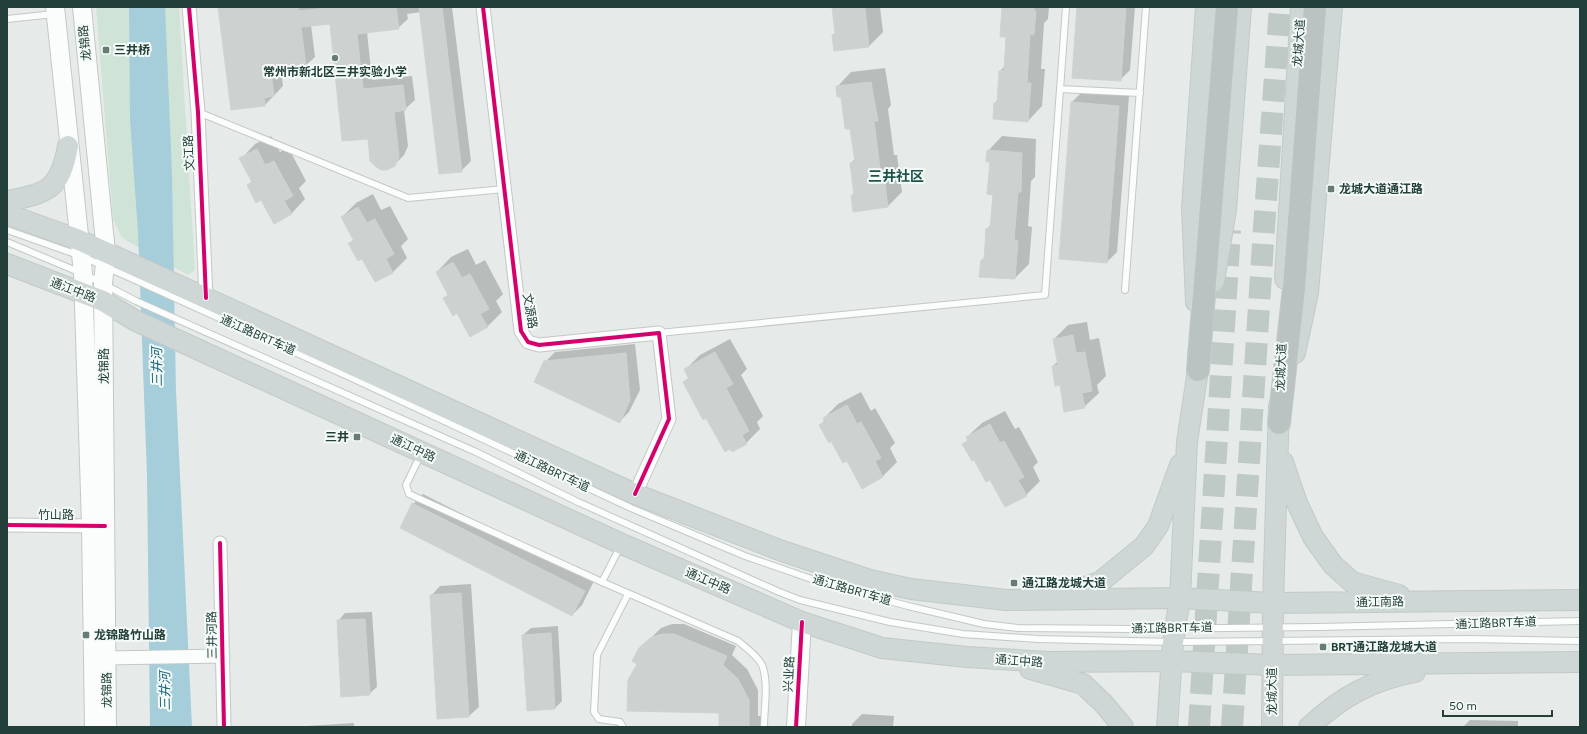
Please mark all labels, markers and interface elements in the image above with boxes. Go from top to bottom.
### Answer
street label: 龙城大道 [1290,19,1308,67]
street label: 龙锦路 [76,24,94,62]
place label: 三井桥 [114,43,150,57]
marker: 三井桥 [101,45,111,55]
marker: 常州市新北区三井实验小学 [330,53,340,63]
place label: 常州市新北区三井实验小学 [263,65,407,79]
street label: 文江路 [181,135,197,171]
district label: 三井社区 [868,168,924,185]
place label: 龙城大道通江路 [1339,182,1423,196]
marker: 龙城大道通江路 [1326,184,1336,194]
street label: 通江中路 [48,275,98,305]
street label: 文源路 [520,292,540,330]
street label: 通江路BRT车道 [218,312,298,358]
street label: 龙城大道 [1273,343,1289,391]
water label: 三井河 [149,344,165,387]
street label: 龙锦路 [97,348,111,384]
place label: 三井 [325,430,349,444]
marker: 三井 [352,432,362,442]
street label: 通江中路 [388,432,438,464]
street label: 通江路BRT车道 [512,447,592,495]
street label: 竹山路 [38,508,74,522]
street label: 通江中路 [683,565,733,597]
street label: 通江路BRT车道 [811,572,893,608]
place label: 通江路龙城大道 [1022,576,1106,590]
marker: 通江路龙城大道 [1009,578,1019,588]
street label: 通江南路 [1356,595,1404,609]
street label: 三井河路 [205,611,219,659]
street label: 通江路BRT车道 [1455,615,1537,631]
street label: 通江路BRT车道 [1131,620,1213,636]
place label: 龙锦路竹山路 [94,628,166,642]
marker: 龙锦路竹山路 [81,630,91,640]
place label: BRT通江路龙城大道 [1331,640,1437,654]
marker: BRT通江路龙城大道 [1318,642,1328,652]
street label: 通江中路 [995,652,1043,670]
street label: 兴业路 [781,656,797,692]
street label: 龙城大道 [1265,667,1279,715]
water label: 三井河 [157,668,173,711]
street label: 龙锦路 [100,672,114,708]
scale bar [1443,692,1552,718]
text: 50 m [1449,699,1477,713]

